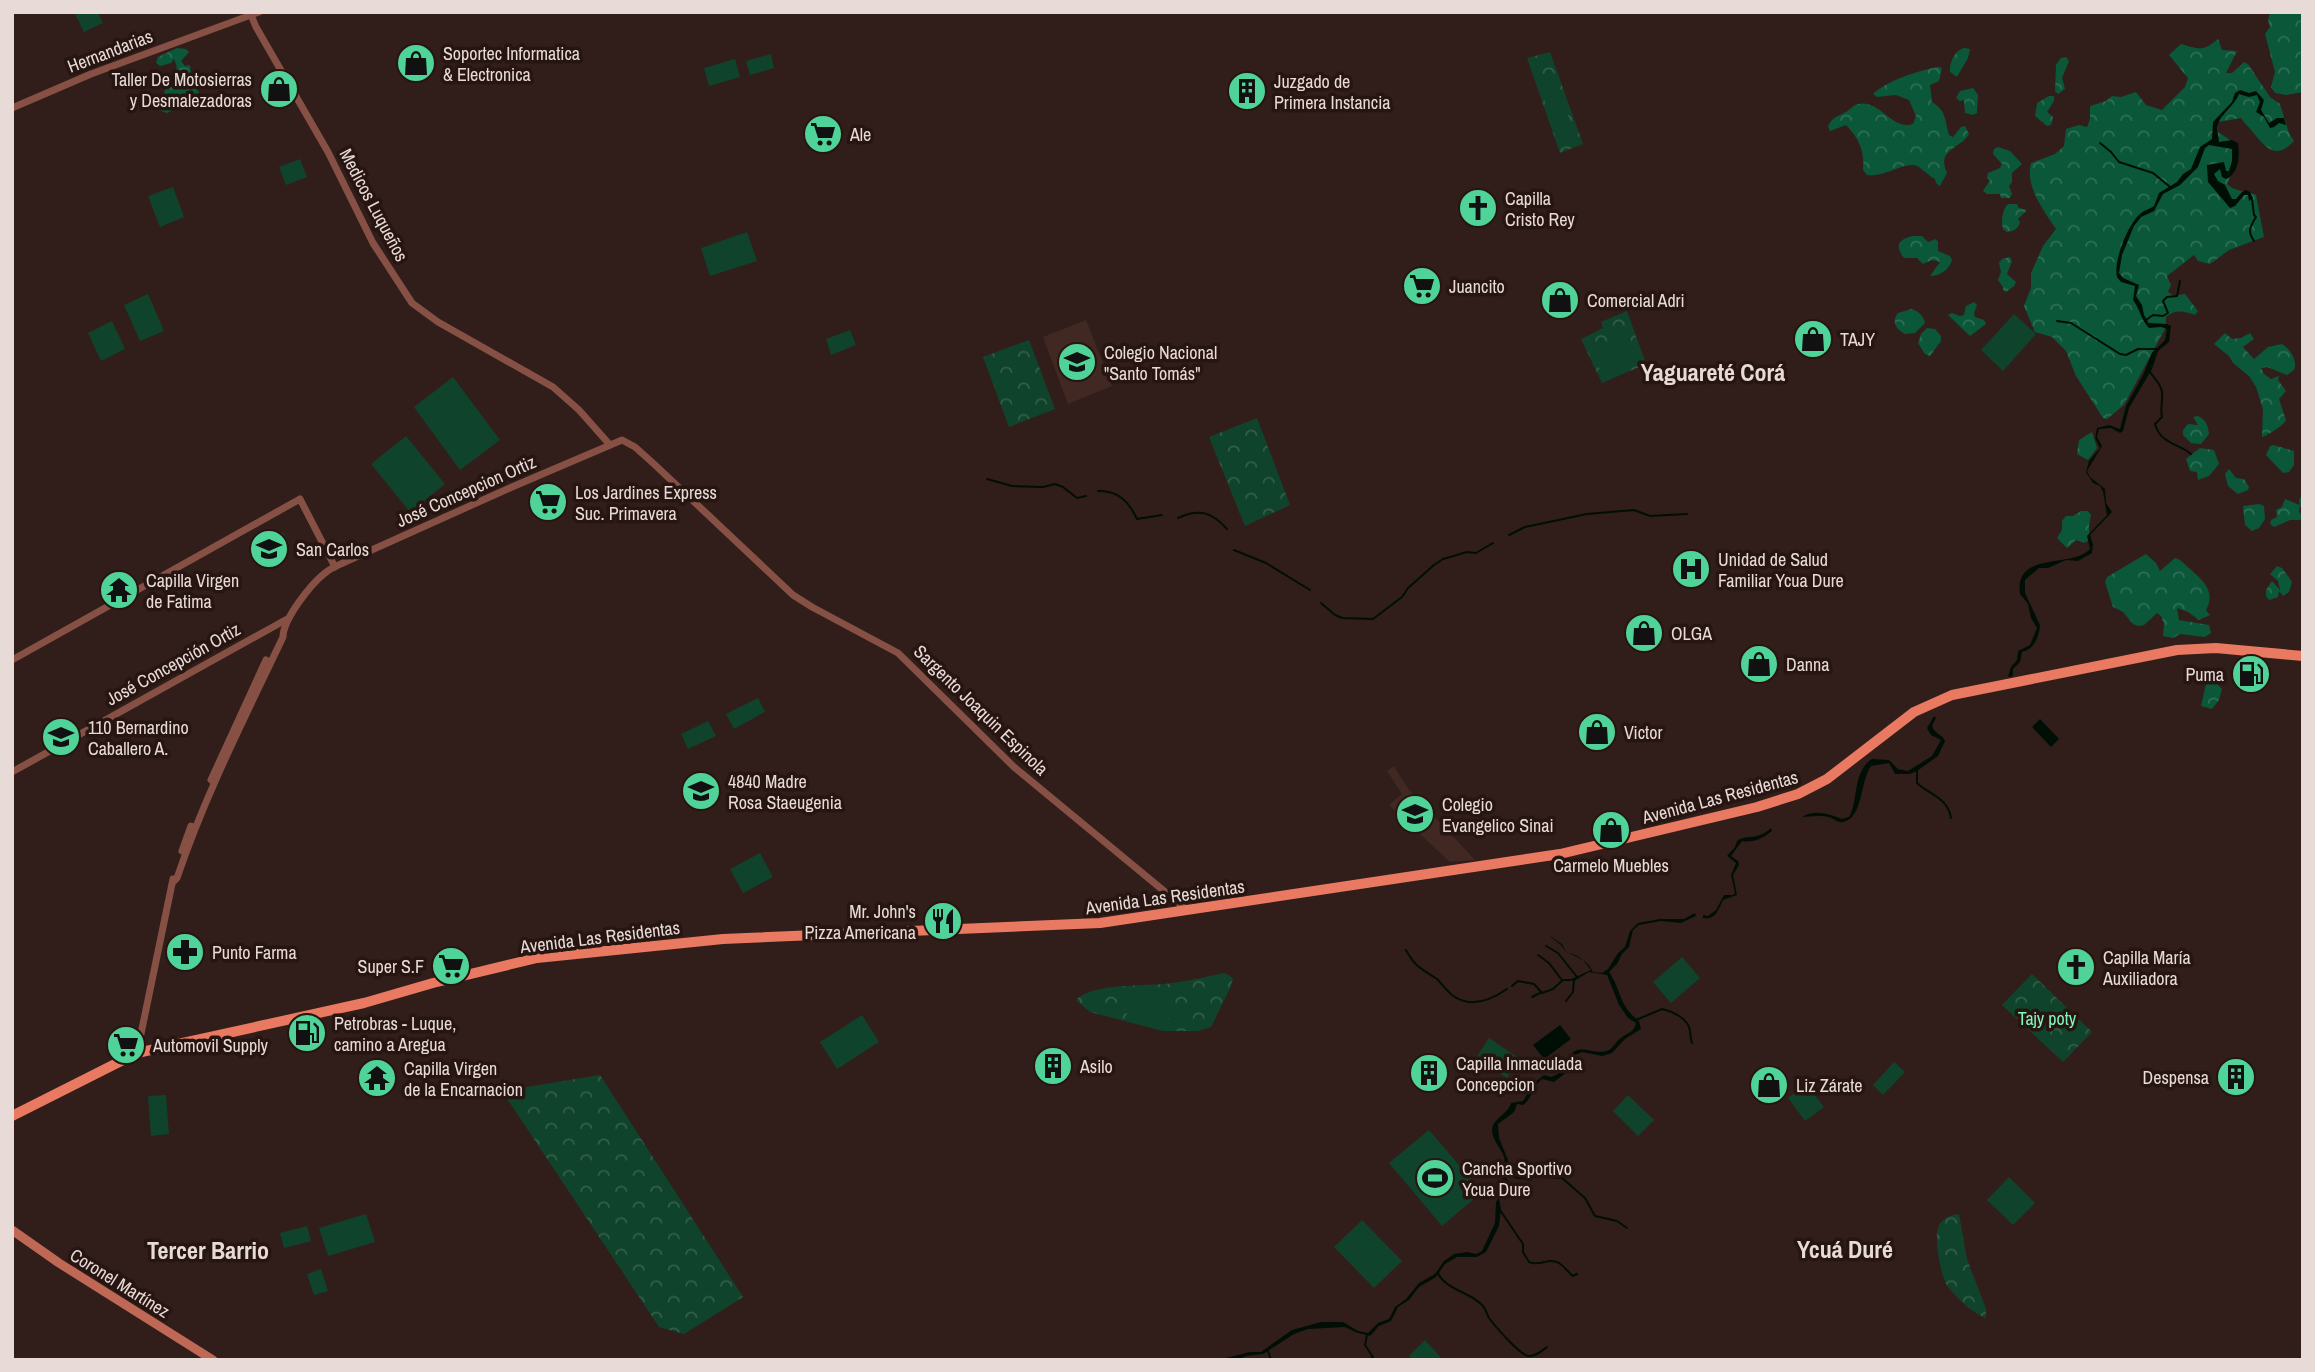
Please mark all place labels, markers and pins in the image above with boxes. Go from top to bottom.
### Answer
place label: Soportec Informatica & Electronica [443,41,580,87]
shop icon: Soportec Informatica & Electronica [395,42,437,84]
place label: Taller De Motosierras y Desmalezadoras [111,67,252,113]
shop icon: Taller De Motosierras y Desmalezadoras [258,68,300,110]
place label: Juzgado de Primera Instancia [1274,69,1391,115]
building icon: Juzgado de Primera Instancia [1226,70,1268,112]
supermarket icon: Ale [802,113,844,155]
place label: Ale [849,122,871,147]
place label: Capilla Cristo Rey [1505,186,1575,232]
church icon: Capilla Cristo Rey [1457,187,1499,229]
supermarket icon: Juancito [1401,265,1443,307]
place label: Juancito [1449,274,1505,299]
shop icon: Comercial Adri [1539,279,1581,321]
place label: Comercial Adri [1587,288,1685,313]
shop icon: TAJY [1792,318,1834,360]
place label: TAJY [1840,327,1875,352]
place label: Colegio Nacional "Santo Tomás" [1104,340,1217,386]
school or university icon: Colegio Nacional "Santo Tomás" [1056,341,1098,383]
place label: Los Jardines Express Suc. Primavera [575,480,717,526]
supermarket icon: Los Jardines Express Suc. Primavera [527,481,569,523]
school or university icon: San Carlos [248,528,290,570]
place label: San Carlos [296,537,369,562]
place label: Unidad de Salud Familiar Ycua Dure [1718,547,1844,593]
hospital icon: Unidad de Salud Familiar Ycua Dure [1670,548,1712,590]
place label: Capilla Virgen de Fatima [146,568,239,614]
temple icon: Capilla Virgen de Fatima [98,569,140,611]
shop icon: OLGA [1623,612,1665,654]
place label: OLGA [1671,621,1712,646]
shop icon: Danna [1738,643,1780,685]
place label: Danna [1786,652,1830,677]
fuel station icon: Puma [2230,653,2272,695]
place label: Puma [2185,662,2224,687]
shop icon: Victor [1576,711,1618,753]
place label: 110 Bernardino Caballero A. [88,715,189,761]
school or university icon: 110 Bernardino Caballero A. [40,716,82,758]
place label: Victor [1624,720,1662,745]
place label: 4840 Madre Rosa Staeugenia [728,769,842,815]
school or university icon: 4840 Madre Rosa Staeugenia [680,770,722,812]
place label: Colegio Evangelico Sinai [1442,792,1554,838]
school or university icon: Colegio Evangelico Sinai [1394,793,1436,835]
shop icon: Carmelo Muebles [1590,809,1632,851]
place label: Carmelo Muebles [1553,853,1669,878]
place label: Mr. John's Pizza Americana [804,899,916,945]
restaurant icon: Mr. John's Pizza Americana [922,900,964,942]
pharmacy icon: Punto Farma [164,931,206,973]
place label: Punto Farma [212,940,297,965]
supermarket icon: Super S.F [430,945,472,987]
place label: Capilla María Auxiliadora [2102,945,2191,991]
church icon: Capilla María Auxiliadora [2055,946,2097,988]
place label: Super S.F [358,954,424,979]
place label: Petrobras - Luque, camino a Aregua [334,1011,456,1057]
fuel station icon: Petrobras - Luque, camino a Aregua [286,1012,328,1054]
supermarket icon: Automovil Supply [105,1024,147,1066]
place label: Automovil Supply [152,1033,268,1058]
building icon: Asilo [1032,1045,1074,1087]
place label: Capilla Inmaculada Concepcion [1456,1051,1582,1097]
building icon: Capilla Inmaculada Concepcion [1408,1052,1450,1094]
place label: Asilo [1079,1054,1113,1079]
place label: Capilla Virgen de la Encarnacion [404,1056,523,1102]
building icon: Despensa [2215,1056,2257,1098]
temple icon: Capilla Virgen de la Encarnacion [356,1057,398,1099]
shop icon: Liz Zárate [1748,1064,1790,1106]
place label: Despensa [2143,1065,2209,1090]
place label: Liz Zárate [1796,1073,1862,1098]
place label: Cancha Sportivo Ycua Dure [1462,1156,1572,1202]
sports icon: Cancha Sportivo Ycua Dure [1414,1157,1456,1199]

